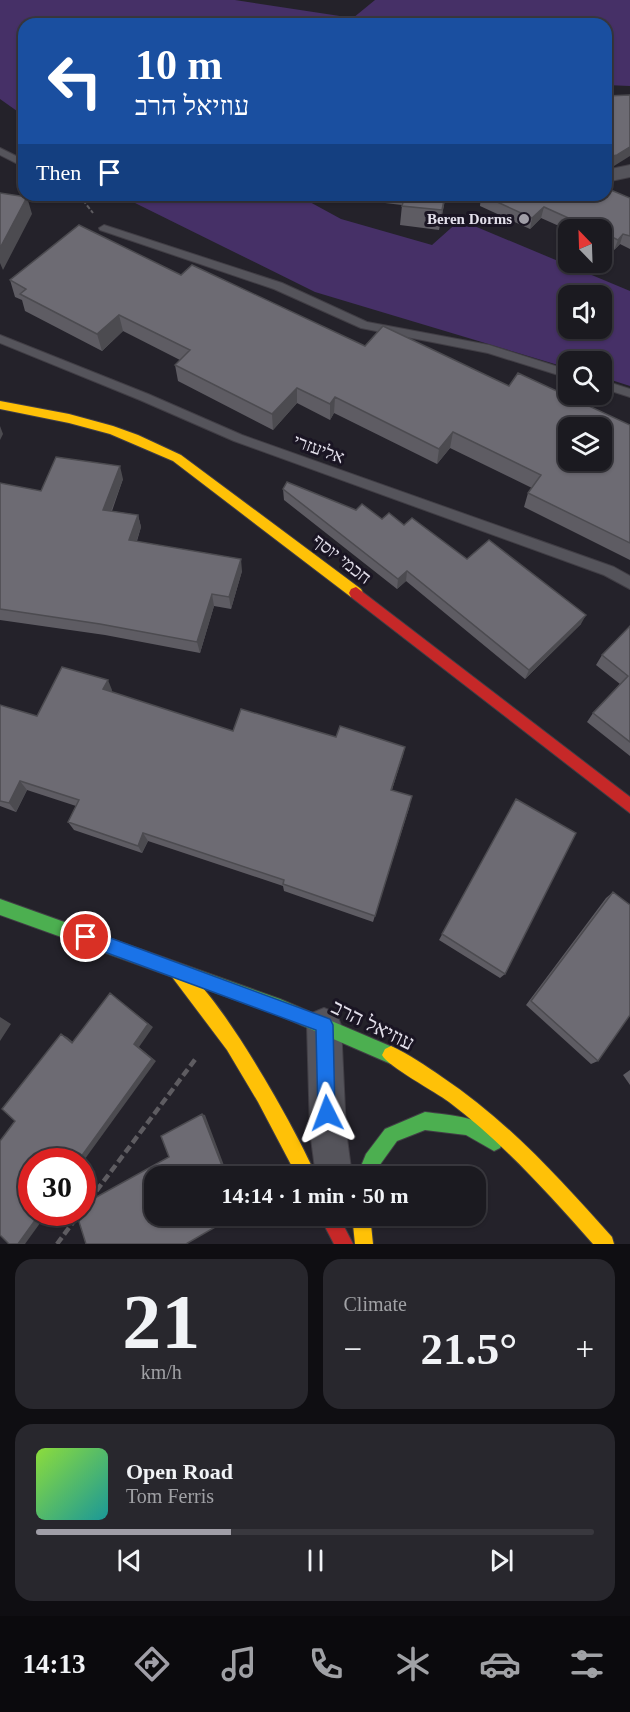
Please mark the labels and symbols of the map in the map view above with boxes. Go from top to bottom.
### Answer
place label: Beren Dorms [427,211,512,227]
marker: Beren Dorms [517,212,531,226]
north arrow [558,219,612,273]
street label: אליעזרי [291,431,347,467]
street label: חכמי יוסף [309,530,375,588]
pin [60,911,111,962]
street label: עוזיאל הרב [328,995,418,1055]
position arrow [295,1081,359,1145]
speed limit sign: 30 [18,1148,96,1226]

